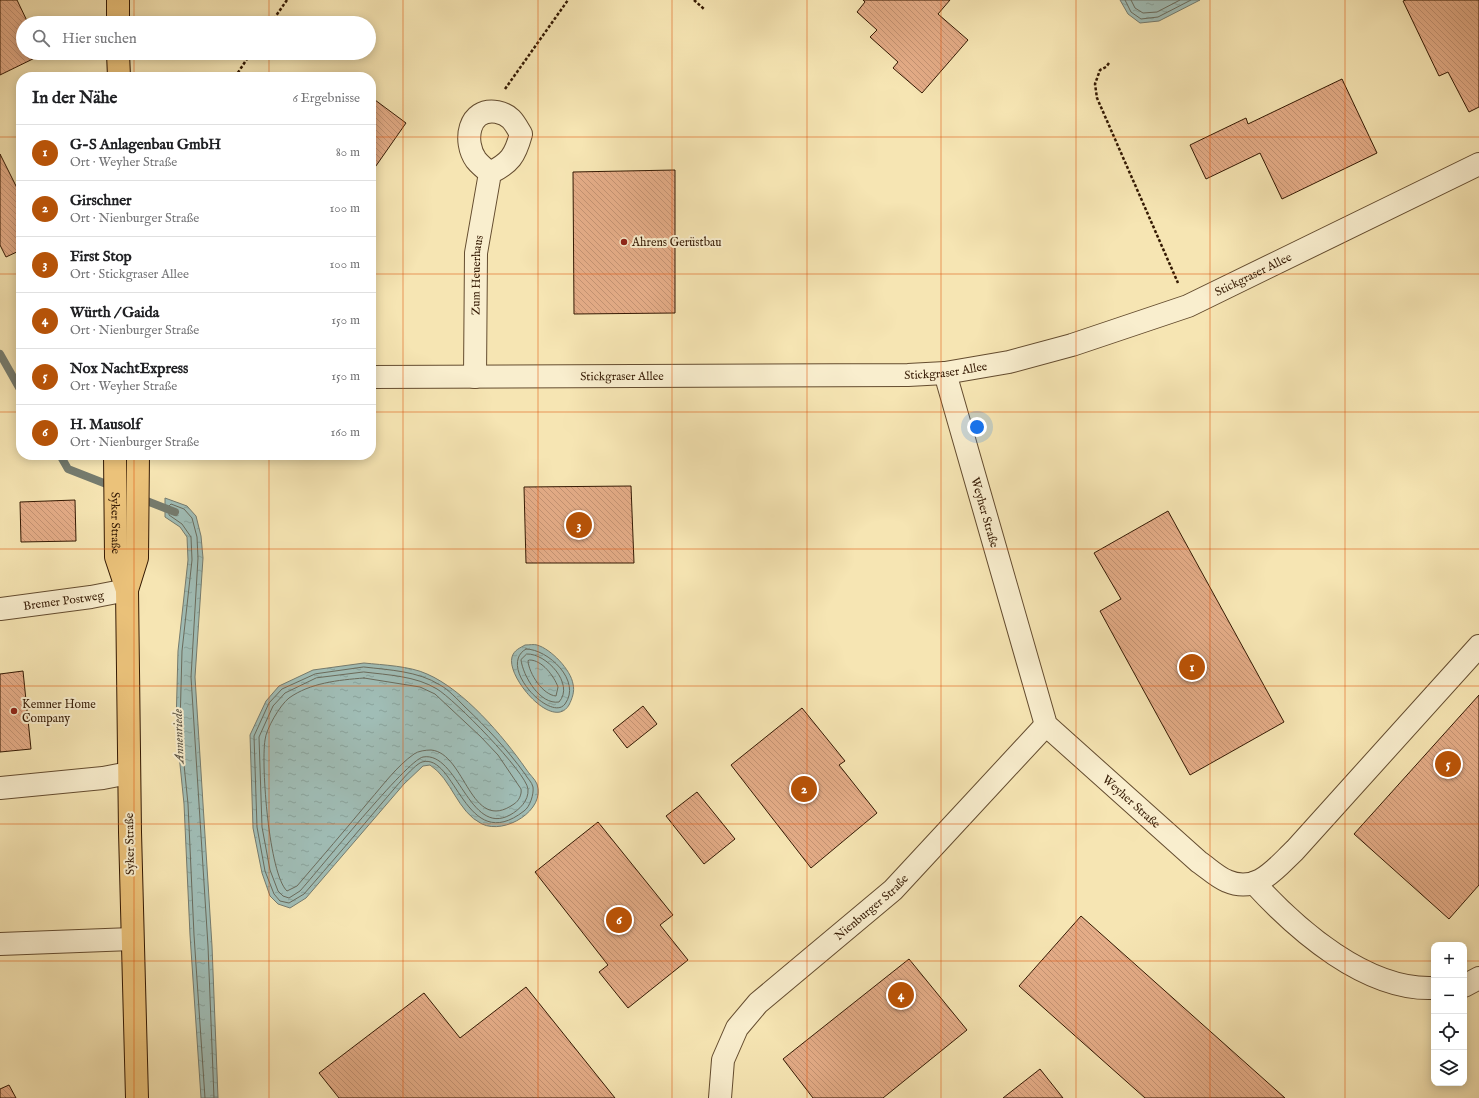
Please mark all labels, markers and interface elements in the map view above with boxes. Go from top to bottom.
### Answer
search box [16,16,376,60]
icon: search [30,27,52,49]
text: Hier suchen [62,29,137,48]
text: In der Nähe [32,88,117,109]
text: 6 Ergebnisse [292,90,360,107]
text: G-S Anlagenbau GmbH [70,135,221,154]
text: 1 [43,144,47,161]
text: 80 m [336,144,360,161]
text: Ort · Weyher Straße [70,154,177,171]
text: Girschner [70,191,132,210]
text: 2 [42,200,48,217]
text: 100 m [330,200,360,217]
text: Ort · Nienburger Straße [70,210,199,227]
street label: Zum Heuerhaus [468,234,487,315]
place label: Ahrens Gerüstbau [631,235,721,250]
marker: Ahrens Gerüstbau [619,237,629,247]
text: First Stop [70,247,132,266]
street label: Stickgraser Allee [1212,249,1294,299]
text: 3 [43,256,47,273]
text: 100 m [330,256,360,273]
text: Ort · Stickgraser Allee [70,266,189,283]
text: Würth / Gaida [70,303,159,322]
text: 4 [42,312,48,329]
text: 150 m [331,312,360,329]
text: Ort · Nienburger Straße [70,322,199,339]
street label: Stickgraser Allee [904,358,989,383]
text: Nox NachtExpress [70,359,188,378]
text: 5 [43,368,47,385]
text: 150 m [331,368,360,385]
street label: Stickgraser Allee [580,368,664,384]
text: Ort · Weyher Straße [70,378,177,395]
text: H. Mausolf [70,415,141,434]
your location [967,417,987,437]
text: 6 [42,424,48,441]
text: 160 m [330,424,360,441]
text: Ort · Nienburger Straße [70,434,199,451]
street label: Weyher Straße [968,475,1002,550]
street label: Syker Straße [108,492,123,555]
pin: 3 [566,510,592,540]
street label: Bremer Postweg [22,587,105,613]
pin: 1 [1179,652,1205,682]
place label: Kemner Home Company [22,697,96,727]
marker: Kemner Home Company [9,706,19,716]
water label: Annenriede [170,708,189,766]
pin: 5 [1435,749,1461,779]
street label: Weyher Straße [1099,772,1164,832]
pin: 2 [791,774,817,804]
street label: Syker Straße [122,812,138,875]
street label: Nienburger Straße [831,871,912,943]
pin: 6 [606,905,632,935]
map controls [1431,942,1467,1086]
button: + [1431,942,1467,978]
button: − [1431,978,1467,1014]
pin: 4 [888,980,914,1010]
button: locate [1431,1014,1467,1050]
button: layers [1431,1050,1467,1086]

